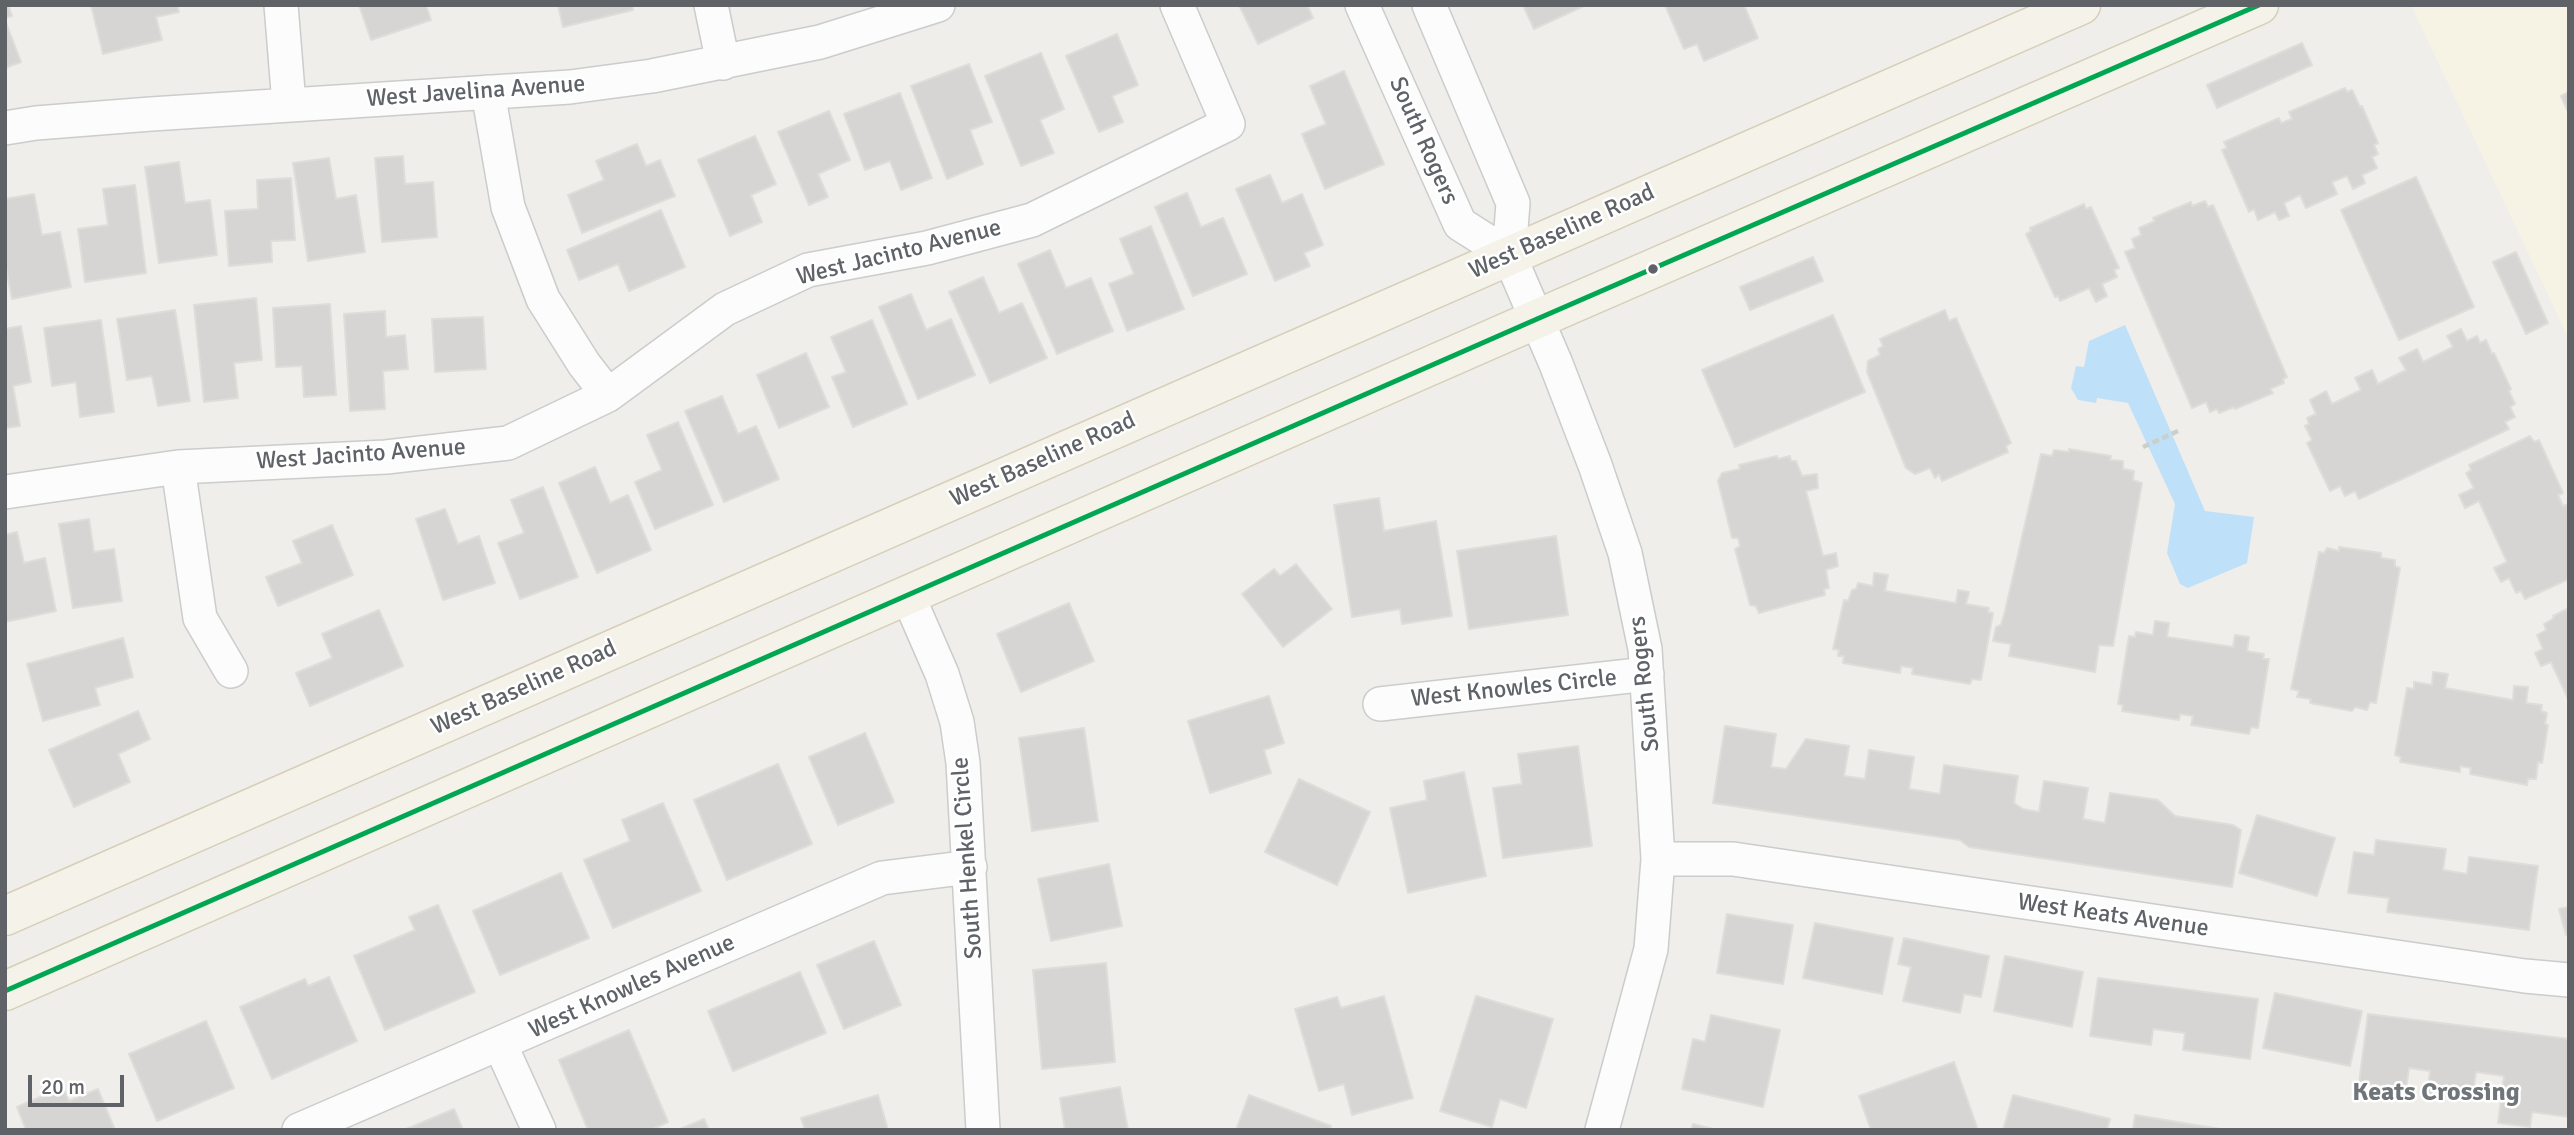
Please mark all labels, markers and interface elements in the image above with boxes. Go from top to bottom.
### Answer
street label: West Javelina Avenue [366,70,586,114]
street label: South Rogers [1382,73,1464,209]
street label: West Baseline Road [1465,178,1659,286]
street label: West Jacinto Avenue [794,214,1004,292]
unlabelled marker [1646,262,1660,276]
street label: West Baseline Road [946,406,1140,514]
street label: West Jacinto Avenue [255,433,467,477]
street label: South Rogers [1624,615,1666,753]
street label: West Baseline Road [427,634,621,742]
street label: West Knowles Circle [1410,664,1618,714]
street label: South Henkel Circle [947,756,989,960]
street label: West Keats Avenue [2016,888,2210,944]
street label: West Knowles Avenue [525,929,739,1045]
scale bar [32,1062,128,1106]
text: 20 m [41,1074,85,1100]
district label: Keats Crossing [2352,1077,2520,1109]

